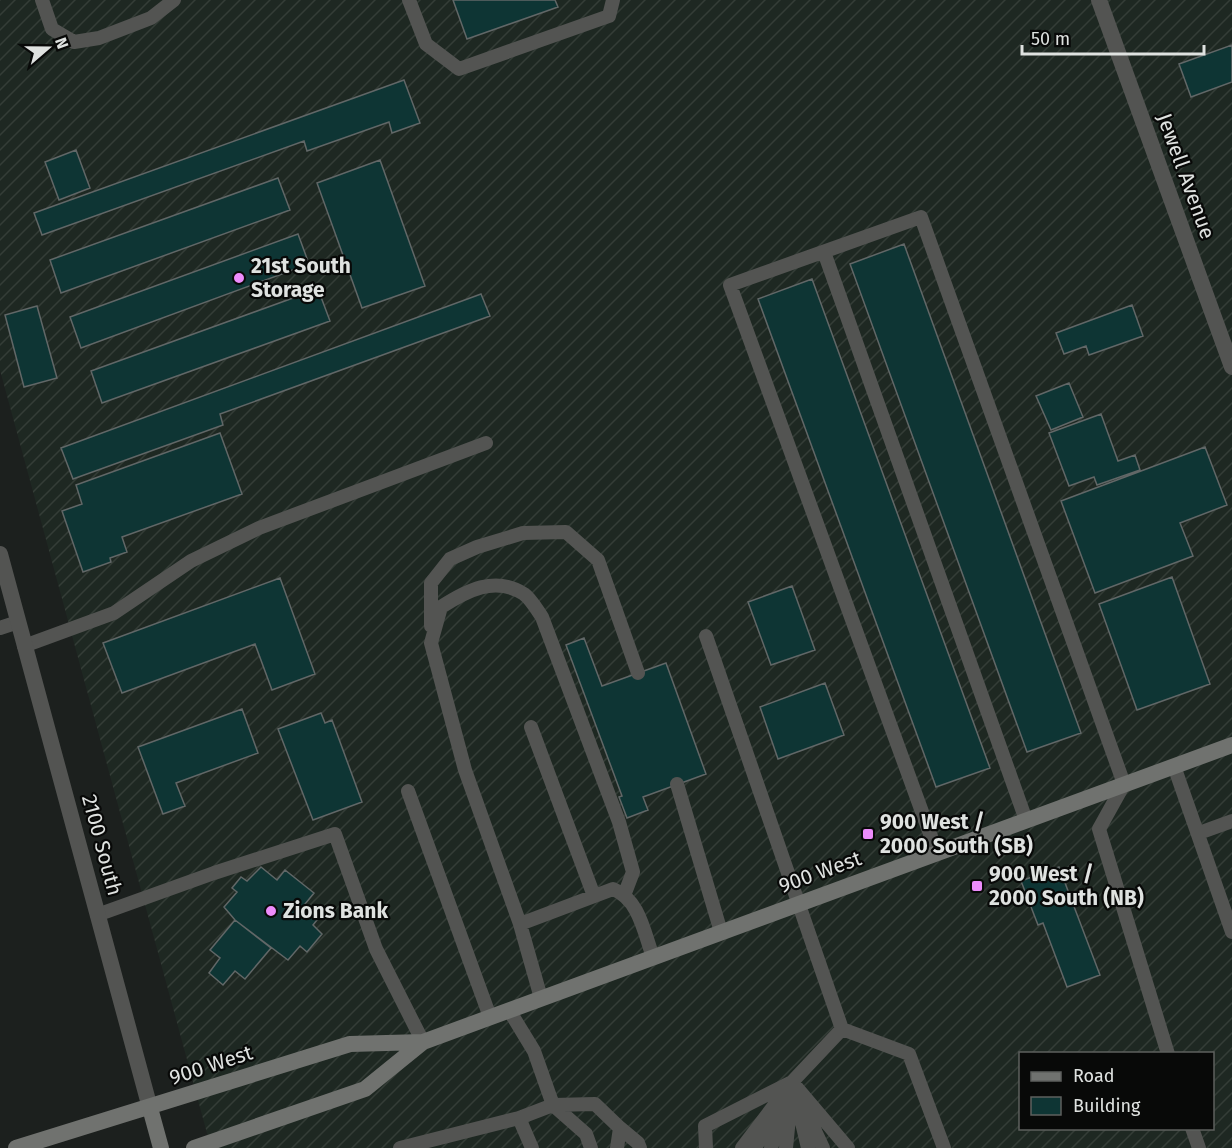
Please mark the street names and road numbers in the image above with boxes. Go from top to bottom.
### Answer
street label: Jewell Avenue [1151,110,1221,242]
street label: 2100 South [76,792,128,898]
street label: 900 West [775,845,865,899]
street label: 900 West [166,1039,256,1091]

